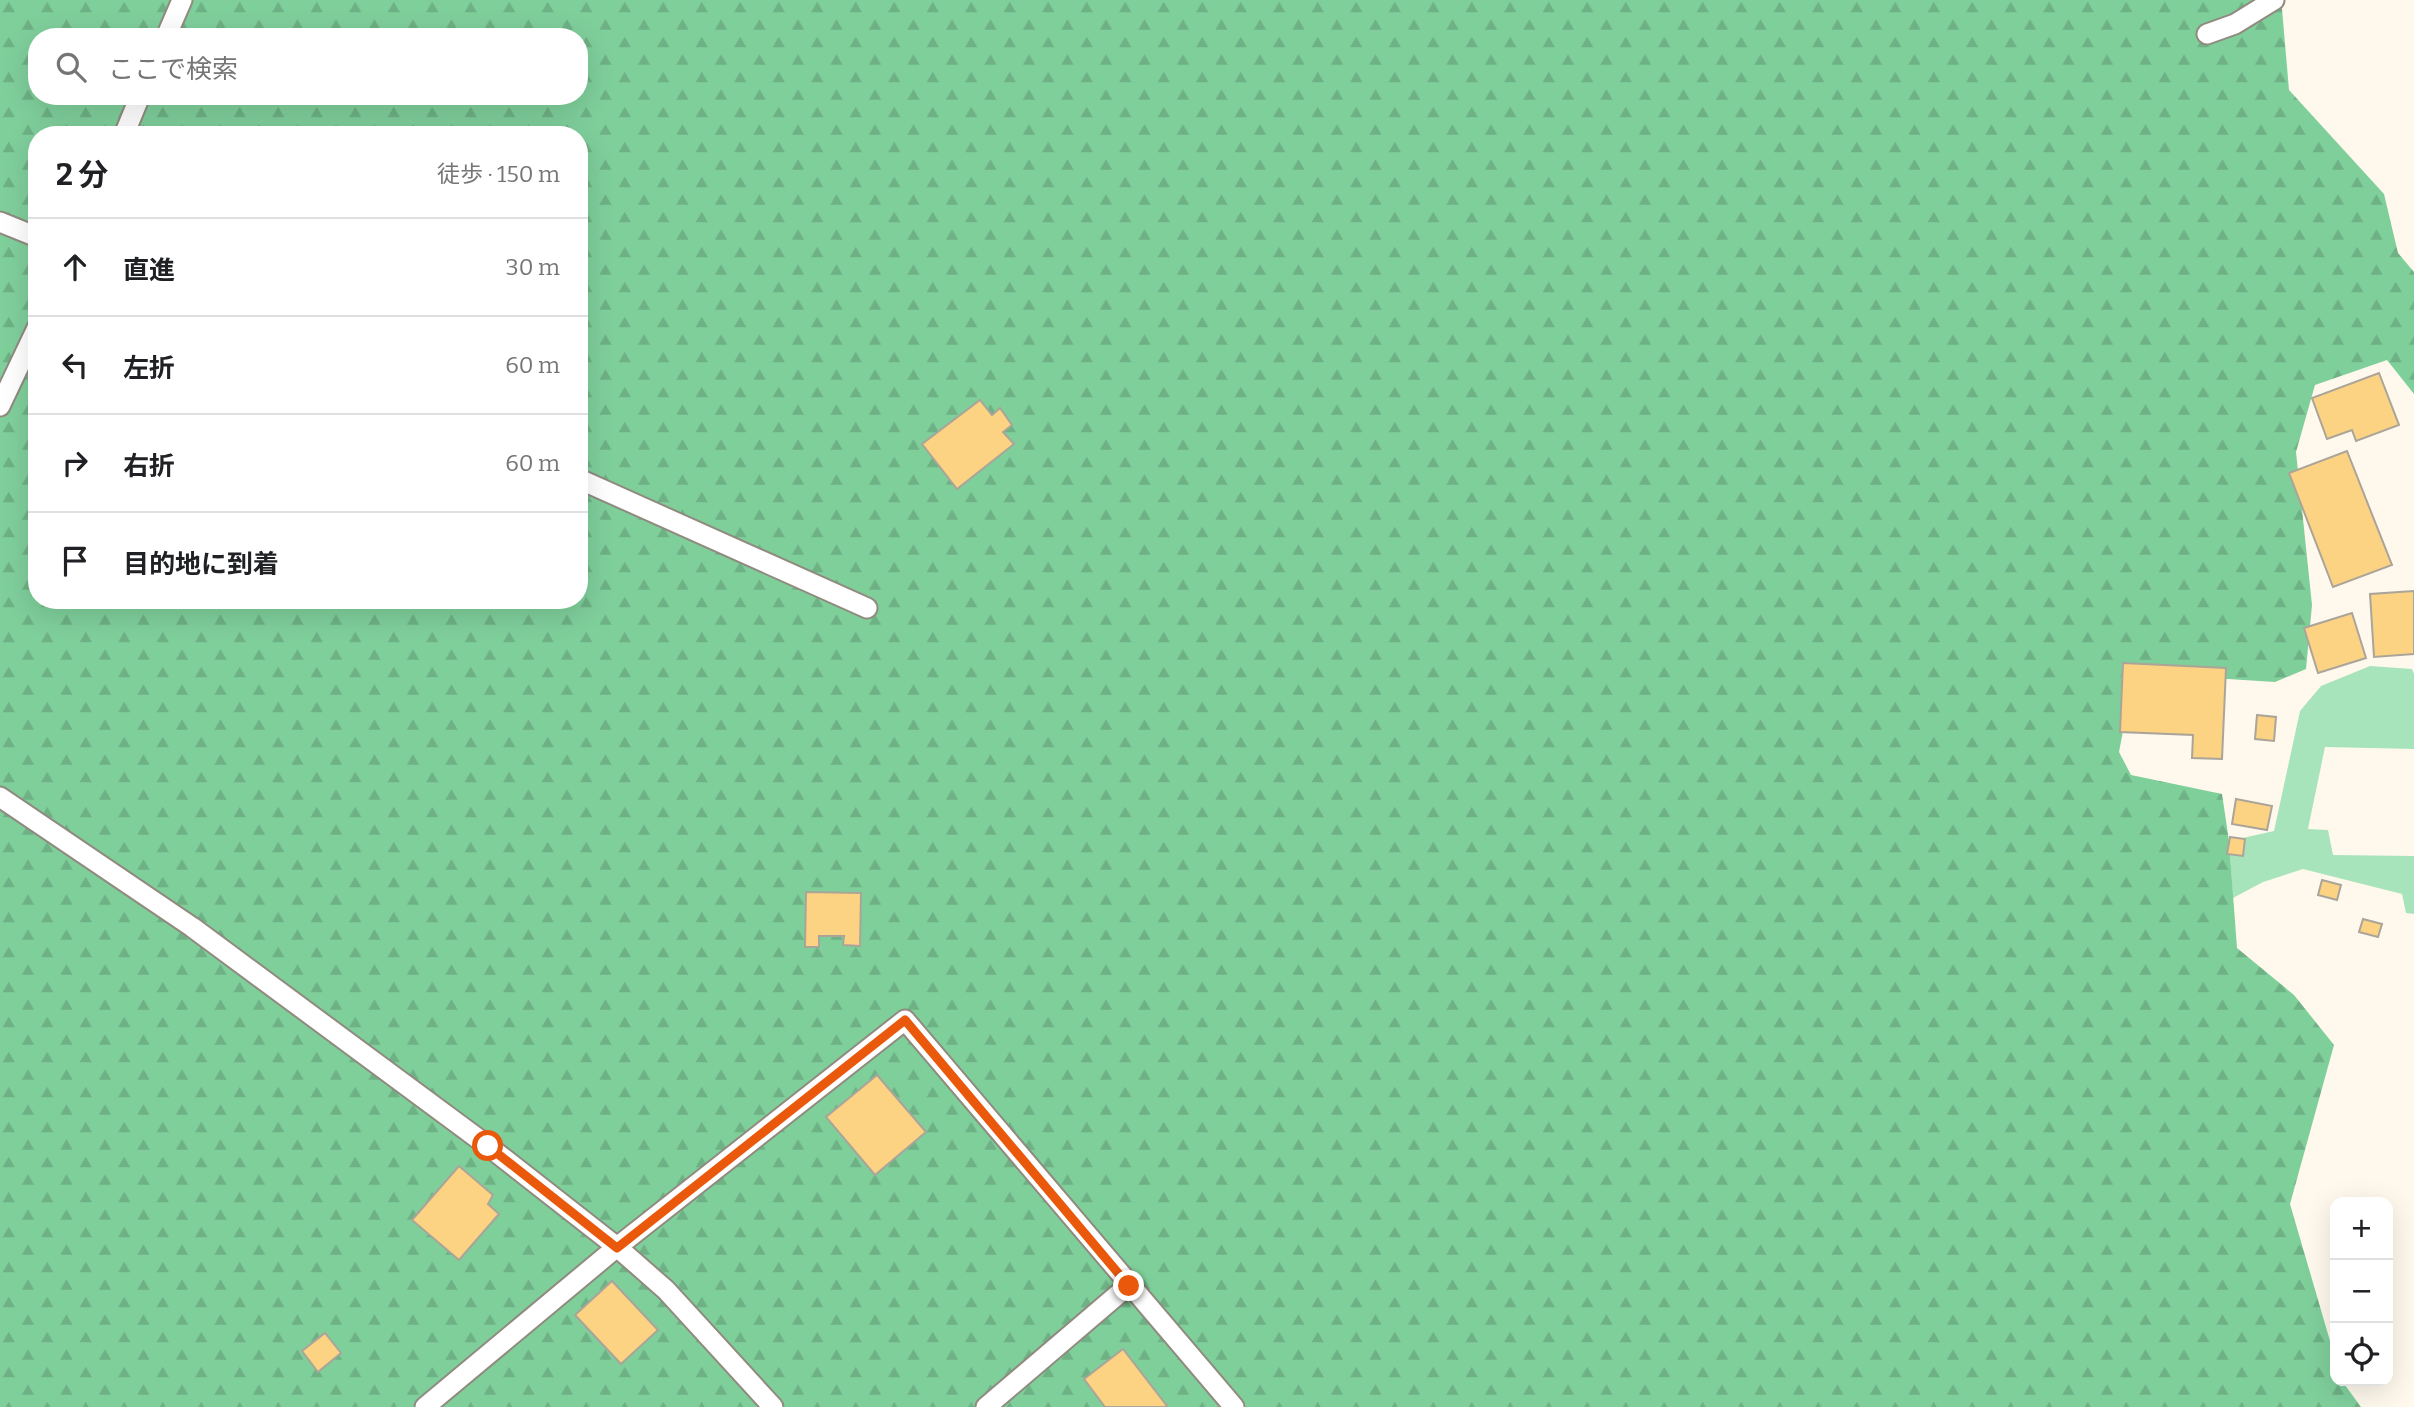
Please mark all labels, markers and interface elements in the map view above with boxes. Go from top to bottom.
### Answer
search box [28,28,588,105]
icon: search [52,48,90,86]
text: ここで検索 [108,54,238,85]
text: 2 分 [56,157,108,193]
text: 徒歩 · 150 m [437,160,560,188]
icon: ahead [56,248,94,286]
text: 30 m [506,253,560,281]
text: 直進 [123,255,175,286]
icon: left [56,346,94,384]
text: 60 m [505,351,560,379]
text: 左折 [123,353,175,384]
icon: right [56,444,94,482]
text: 60 m [505,449,560,477]
text: 右折 [123,451,175,482]
icon: arrive [56,542,94,580]
text: 目的地に到着 [123,549,279,580]
route start [472,1130,503,1161]
map controls [2330,1197,2393,1386]
button: + [2330,1197,2393,1260]
button: − [2330,1260,2393,1323]
route end [1113,1270,1144,1301]
button: locate [2330,1323,2393,1386]

